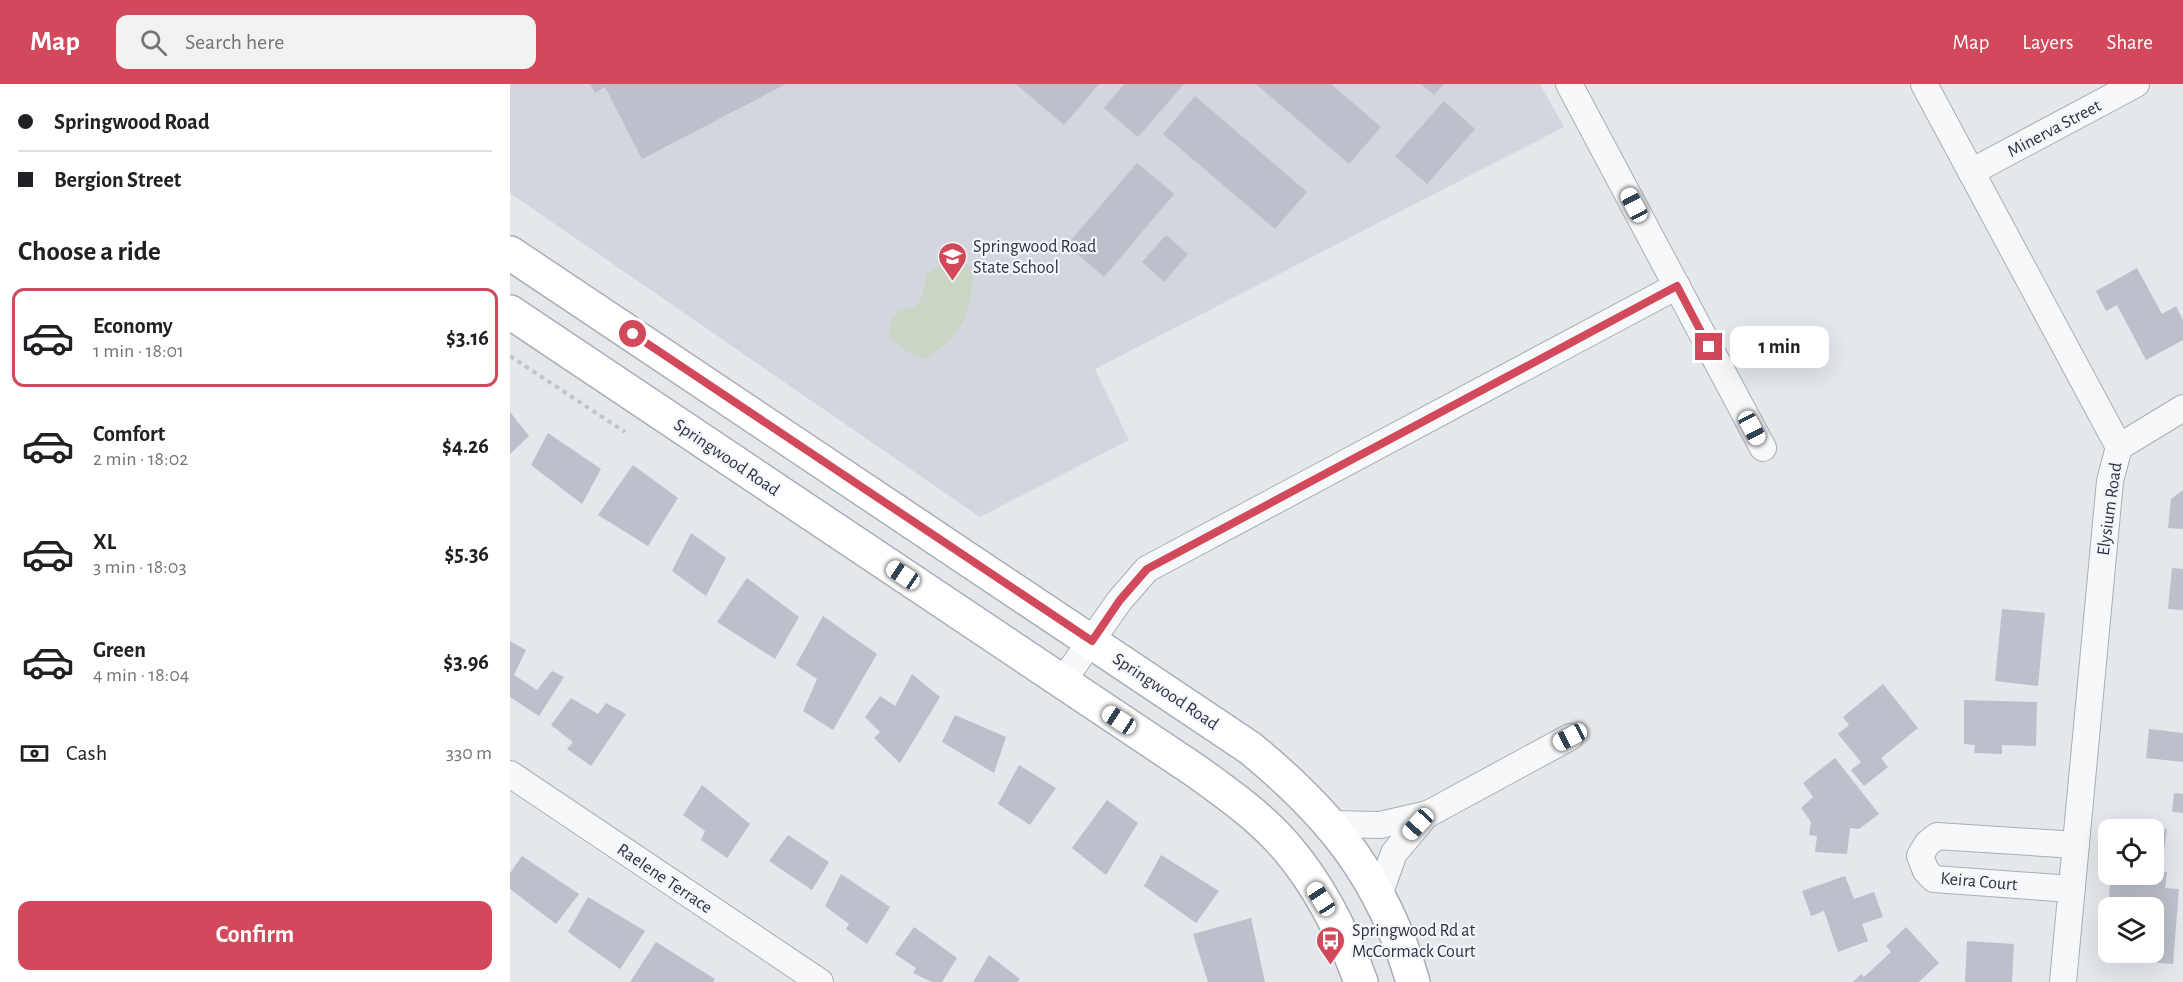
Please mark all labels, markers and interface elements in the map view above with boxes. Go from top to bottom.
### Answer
search box [116,15,536,69]
icon: search [137,26,170,59]
text: Map [30,28,80,56]
text: Search here [185,31,284,53]
text: Map [1953,32,1989,53]
text: Layers [2022,32,2073,53]
text: Share [2106,32,2153,53]
street label: Minerva Street [2005,97,2104,161]
text: Springwood Road [54,111,209,133]
text: Bergion Street [54,169,181,191]
car [1618,185,1650,225]
text: Choose a ride [18,238,161,265]
place label: Springwood Road State School [973,238,1096,277]
school or university icon: Springwood Road State School [936,240,968,282]
icon: car [21,311,75,365]
text: Economy [93,315,173,337]
route start [619,320,646,347]
callout: 1 min [1730,326,1829,368]
text: $3.16 [446,327,489,349]
route end [1695,333,1722,360]
text: 1 min [1758,337,1801,357]
text: 1 min · 18:01 [93,341,184,361]
car [1736,408,1768,448]
street label: Springwood Road [670,416,783,500]
icon: car [21,419,75,473]
text: Comfort [93,423,165,445]
text: $4.26 [442,435,489,457]
text: 2 min · 18:02 [93,449,188,469]
street label: Elysium Road [2095,461,2125,557]
icon: car [21,527,75,581]
text: XL [93,531,116,553]
text: $5.36 [444,543,489,565]
text: 3 min · 18:03 [93,557,187,577]
car [883,557,923,593]
icon: car [21,635,75,689]
text: Green [93,639,146,661]
street label: Springwood Road [1109,650,1222,734]
text: $3.96 [443,651,489,673]
text: 4 min · 18:04 [93,665,189,685]
car [1099,703,1139,737]
car [1550,721,1590,753]
icon: cash [18,737,51,770]
text: Cash [66,742,107,764]
text: 330 m [446,743,492,763]
car [1399,805,1437,843]
map controls [2098,819,2164,963]
button: locate [2098,819,2164,885]
street label: Raelene Terrace [614,840,715,917]
street label: Keira Court [1940,870,2019,894]
car [1304,879,1338,919]
button: layers [2098,897,2164,963]
button: Confirm [18,901,492,970]
place label: Springwood Rd at McCormack Court [1352,922,1476,961]
bus stop icon: Springwood Rd at McCormack Court [1315,924,1347,966]

